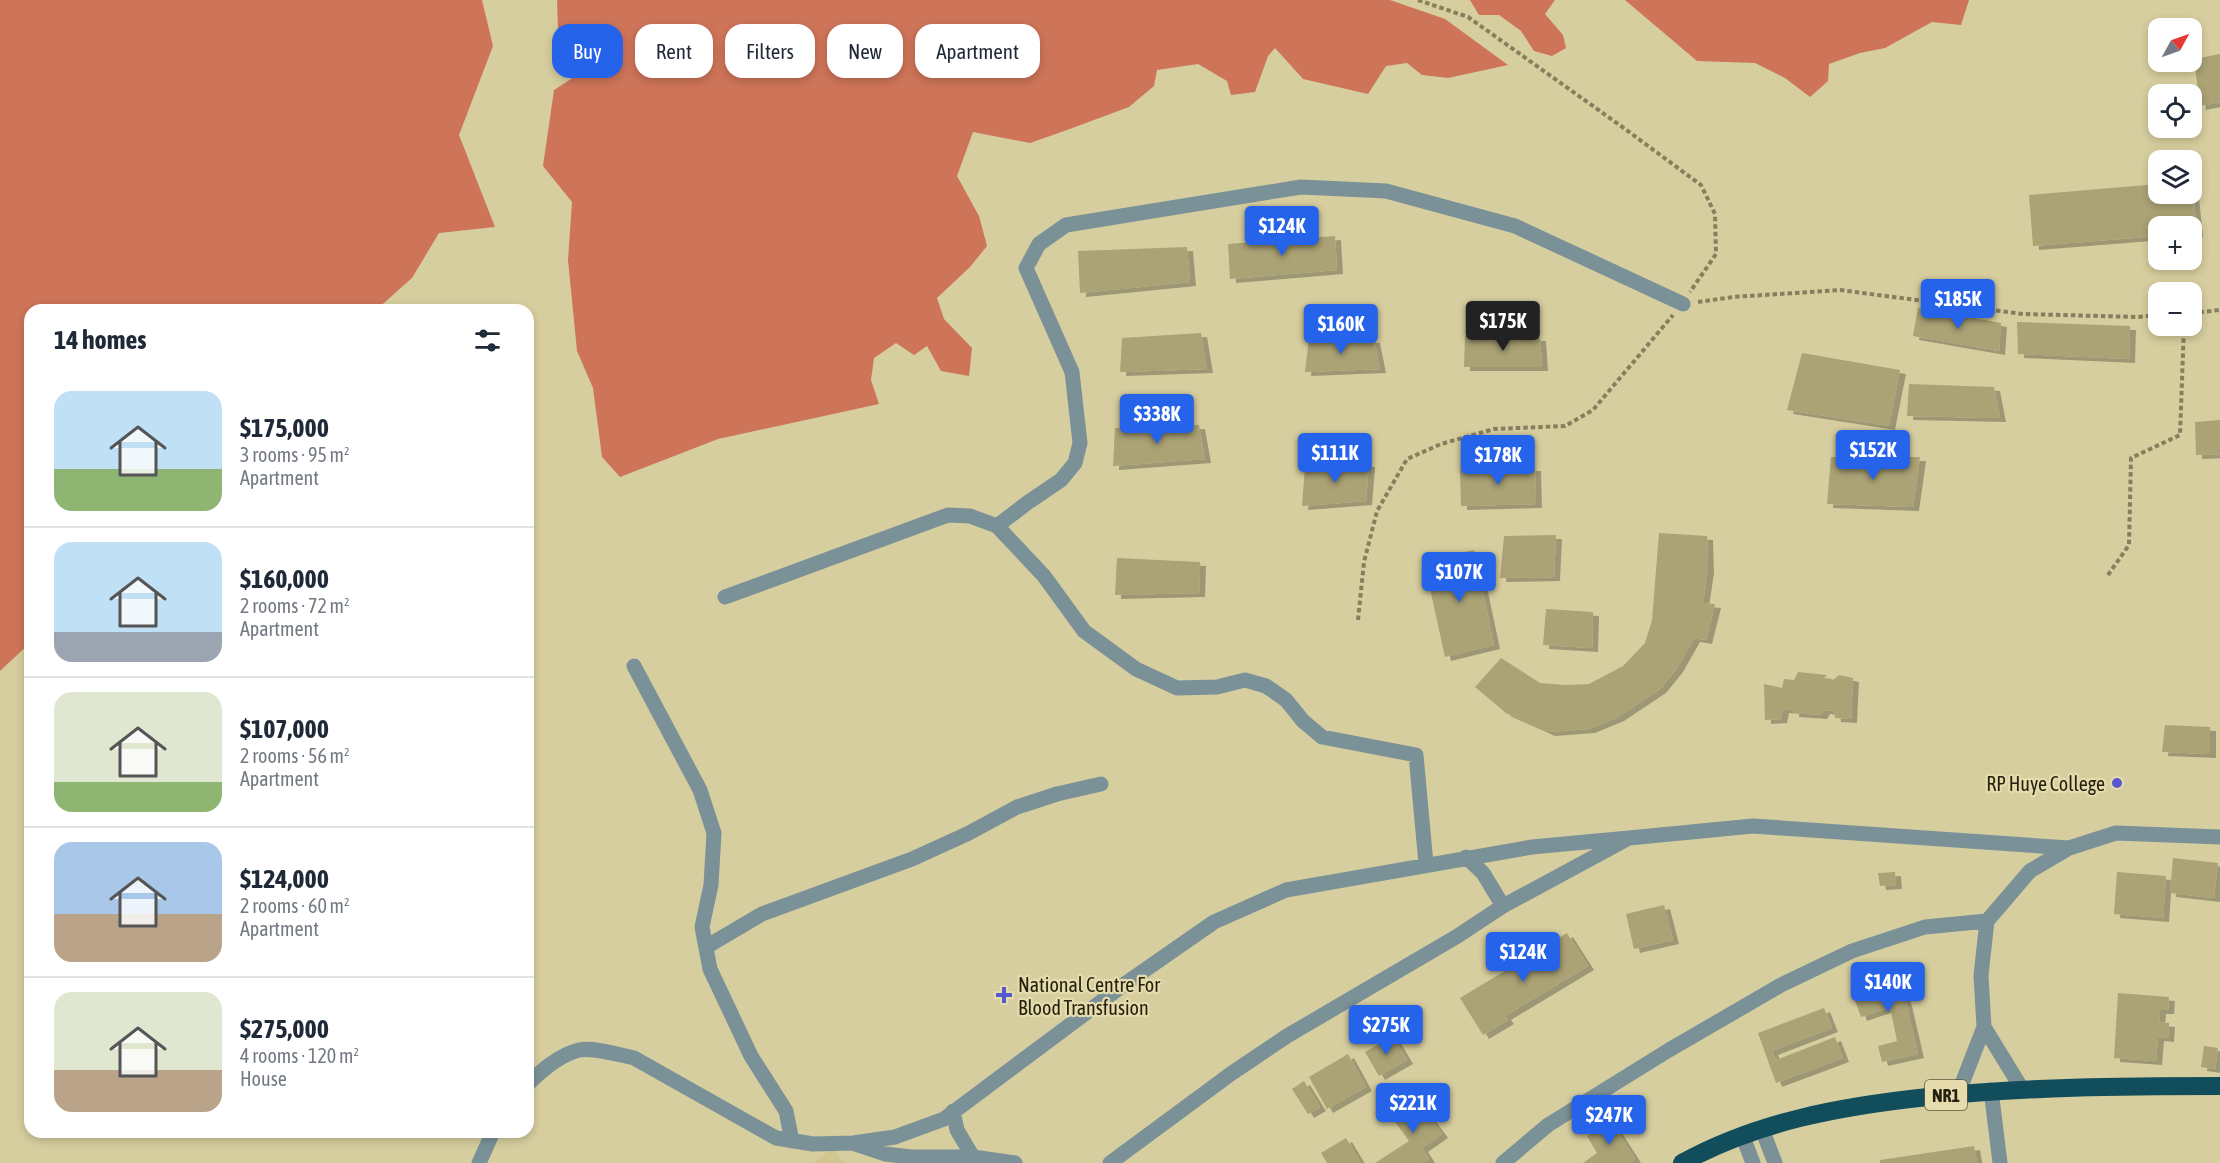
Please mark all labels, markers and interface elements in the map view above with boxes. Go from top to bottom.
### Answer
north arrow [2148,18,2202,72]
map controls [2148,18,2202,336]
chip: Buy [552,24,623,78]
chip: Rent [635,24,713,78]
chip: Filters [725,24,815,78]
chip: New [827,24,903,78]
chip: Apartment [915,24,1040,78]
button: locate [2148,84,2202,138]
button: layers [2148,150,2202,204]
pin: $124K [1240,206,1324,257]
text: $124K [1259,214,1305,237]
button: + [2148,216,2202,270]
pin: $185K [1916,279,2000,330]
button: − [2148,282,2202,336]
text: $185K [1935,287,1981,310]
pin: $175K [1461,301,1545,352]
pin: $160K [1299,304,1383,355]
text: $175K [1480,309,1526,332]
text: $160K [1318,312,1364,335]
icon: filters [471,324,504,357]
text: 14 homes [54,325,147,355]
pin: $338K [1115,394,1199,445]
text: $338K [1134,402,1180,425]
text: $175,000 [240,413,329,443]
icon: home [102,415,174,487]
pin: $152K [1831,430,1915,481]
pin: $111K [1293,433,1377,484]
pin: $178K [1456,435,1540,486]
text: $152K [1850,438,1896,461]
text: $111K [1312,441,1358,464]
text: 3 rooms · 95 m² [240,443,350,466]
text: $178K [1475,443,1521,466]
text: Apartment [240,466,319,489]
pin: $107K [1417,552,1501,603]
text: $107K [1436,560,1482,583]
text: $160,000 [240,564,329,594]
icon: home [102,566,174,638]
text: 2 rooms · 72 m² [240,594,350,617]
text: Apartment [240,617,319,640]
text: $107,000 [240,714,329,744]
icon: home [102,716,174,788]
text: 2 rooms · 56 m² [240,744,350,767]
text: Apartment [240,767,319,790]
place label: RP Huye College [1986,772,2105,795]
marker: RP Huye College [2110,776,2124,790]
text: $124,000 [240,864,329,894]
icon: home [102,866,174,938]
text: 2 rooms · 60 m² [240,894,350,917]
text: Apartment [240,917,319,940]
pin: $124K [1481,932,1565,983]
text: $124K [1500,940,1546,963]
pin: $140K [1846,962,1930,1013]
text: $140K [1865,970,1911,993]
place label: National Centre For Blood Transfusion [1018,973,1161,1019]
marker: National Centre For Blood Transfusion [995,986,1013,1004]
pin: $275K [1344,1005,1428,1056]
text: $275K [1363,1013,1409,1036]
text: $275,000 [240,1014,329,1044]
icon: home [102,1016,174,1088]
text: 4 rooms · 120 m² [240,1044,359,1067]
text: House [240,1067,287,1090]
road number: NR1 [1925,1080,1967,1110]
pin: $221K [1371,1083,1455,1134]
text: $221K [1390,1091,1436,1114]
pin: $247K [1567,1095,1651,1146]
text: $247K [1586,1103,1632,1126]

